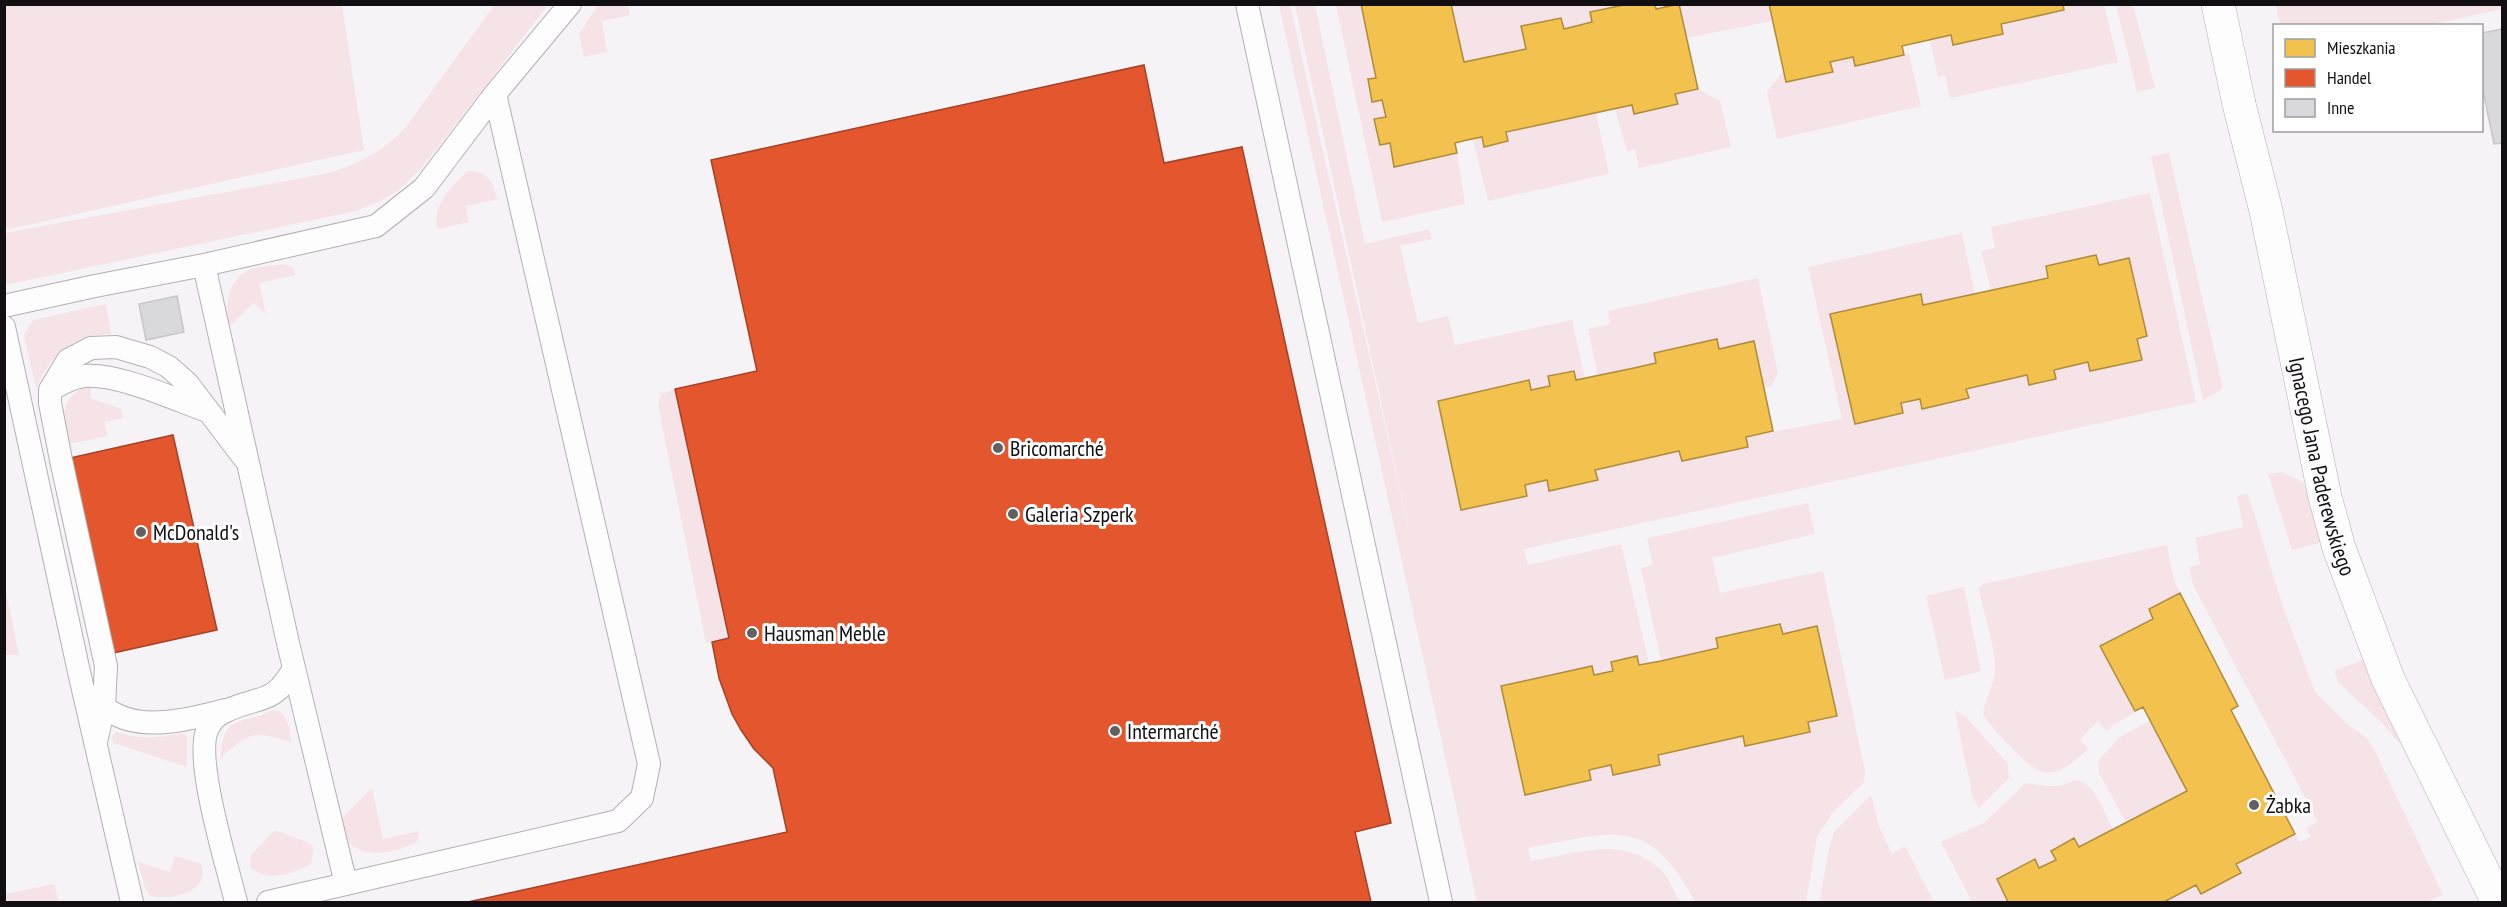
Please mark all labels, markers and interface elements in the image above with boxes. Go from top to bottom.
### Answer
legend [2273,24,2483,132]
text: Mieszkania [2327,36,2396,59]
text: Handel [2327,66,2372,89]
text: Inne [2327,96,2354,119]
street label: Ignacego Jana Paderewskiego [2282,355,2362,580]
place label: Bricomarché [1010,434,1104,462]
marker: Bricomarché [991,441,1005,455]
place label: Galeria Szperk [1025,500,1134,528]
marker: Galeria Szperk [1006,507,1020,521]
place label: McDonald's [153,518,239,546]
marker: McDonald's [134,525,148,539]
place label: Hausman Meble [764,619,886,647]
marker: Hausman Meble [745,626,759,640]
place label: Intermarché [1127,717,1219,745]
marker: Intermarché [1108,724,1122,738]
place label: Żabka [2266,791,2311,819]
marker: Żabka [2247,798,2261,812]

